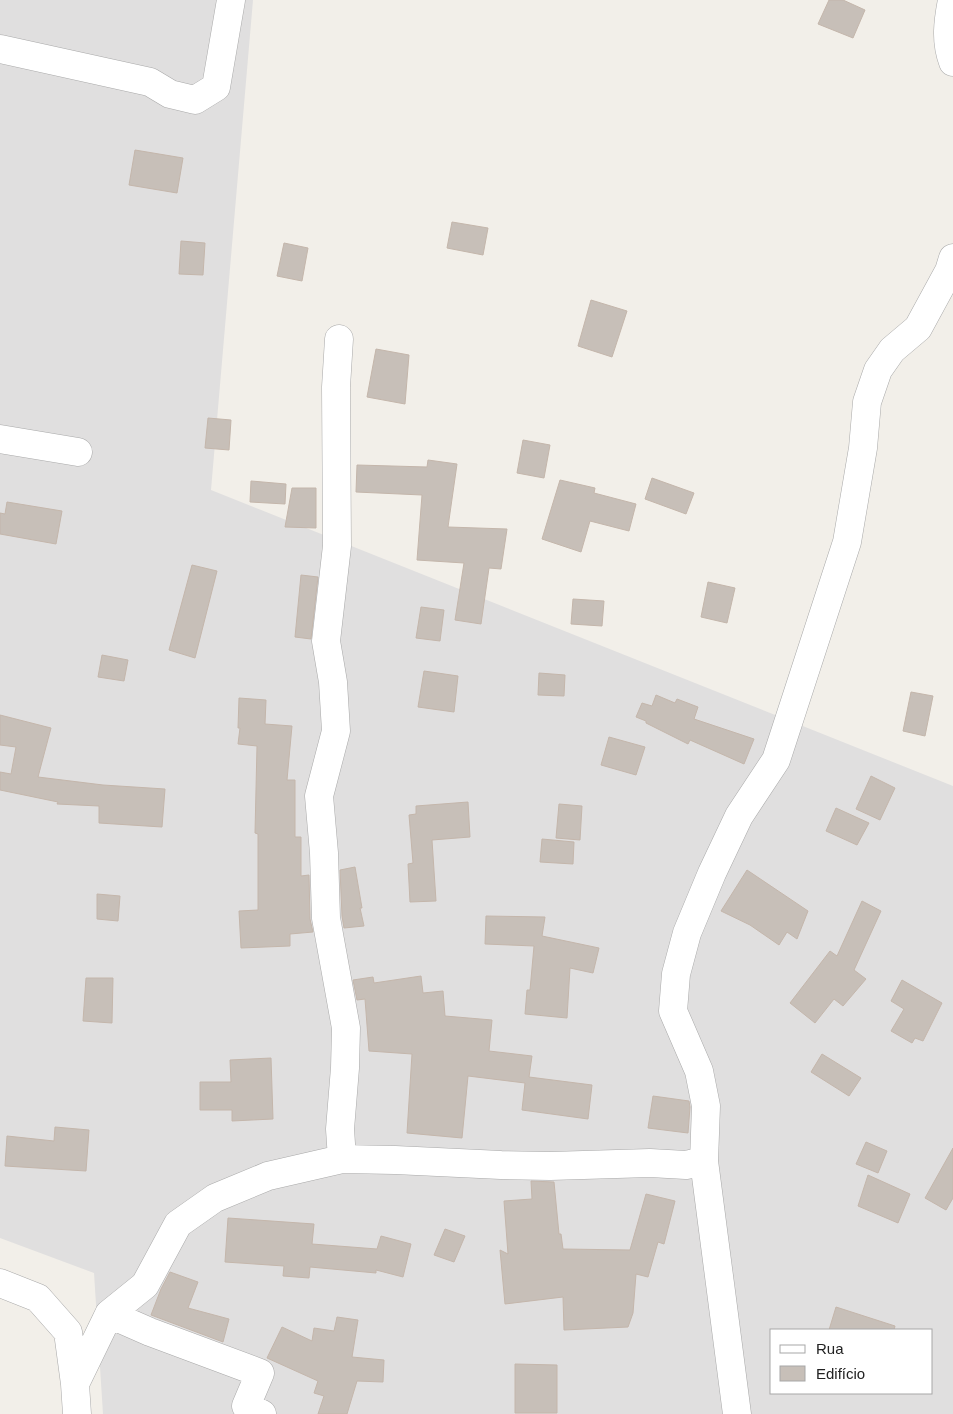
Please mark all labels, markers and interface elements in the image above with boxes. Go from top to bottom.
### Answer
legend [770,1329,933,1394]
text: Rua [816,1340,844,1357]
text: Edifício [816,1365,865,1382]

